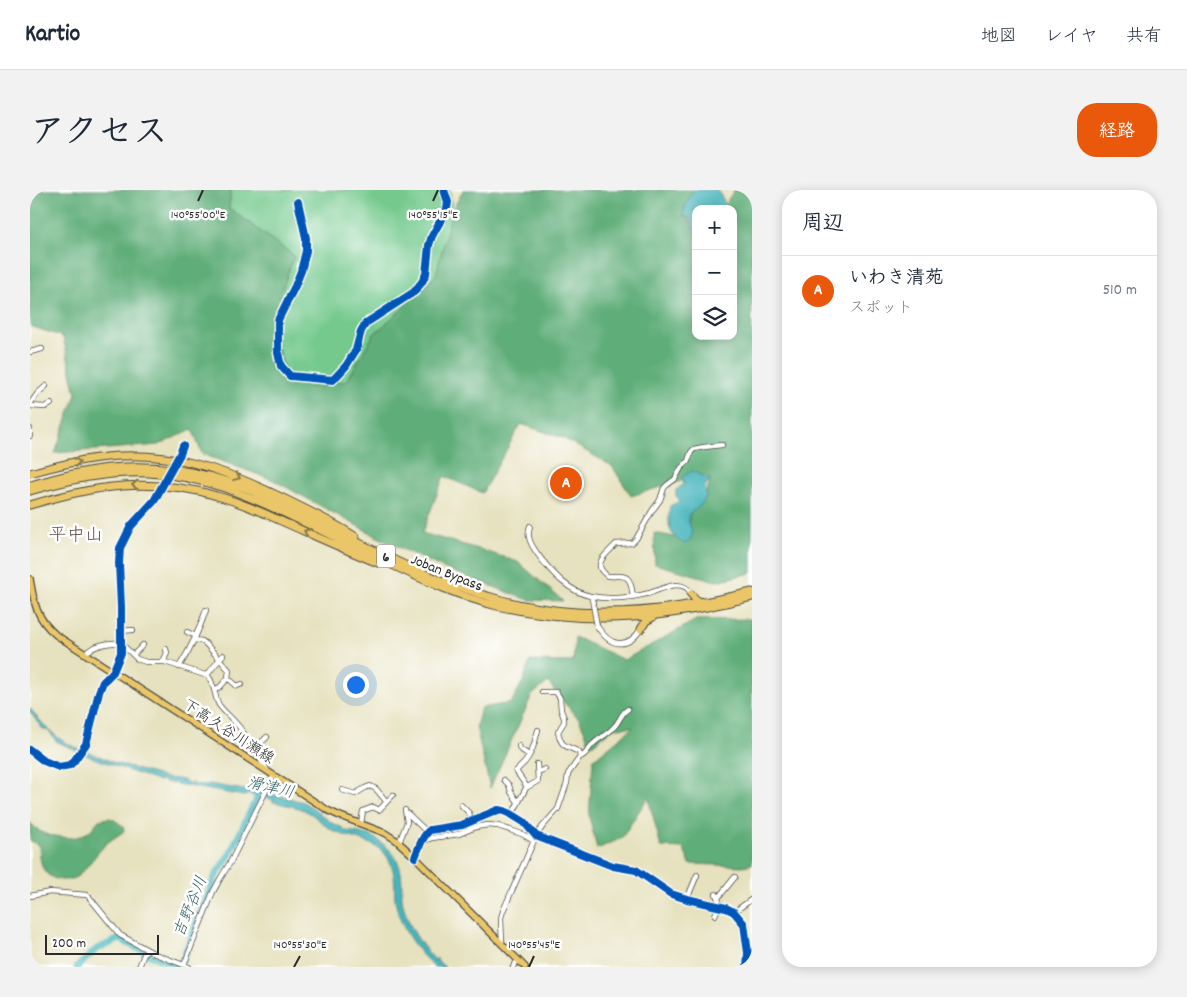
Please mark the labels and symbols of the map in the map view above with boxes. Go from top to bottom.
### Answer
text: 140°55'00"E [171,207,226,224]
text: 140°55'15"E [408,207,458,224]
one-way arrow [73,457,82,467]
pin: A [550,464,582,502]
one-way arrow [232,470,241,481]
one-way arrow [130,480,138,491]
district label: 平中山 [49,524,103,549]
one-way arrow [303,528,312,538]
road number: 6 [377,544,395,568]
street label: Joban Bypass [407,549,486,598]
your location [343,672,369,698]
street label: 下高久谷川瀬線 [178,695,278,771]
water label: 滑津川 [244,772,296,805]
water label: 吉野谷川 [169,873,214,941]
scale bar [45,932,159,955]
text: 140°55'30"E [273,937,327,954]
text: 140°55'45"E [508,937,560,954]

